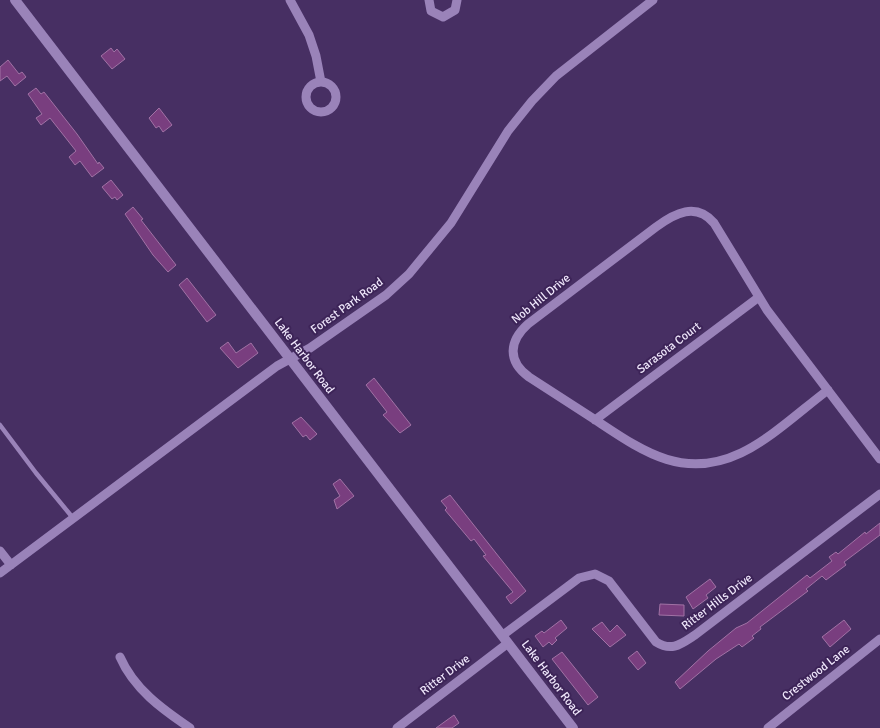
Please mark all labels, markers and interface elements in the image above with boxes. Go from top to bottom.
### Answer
street label: Nob Hill Drive [509,271,573,327]
street label: Forest Park Road [308,275,386,337]
street label: Lake Harbor Road [271,315,337,397]
street label: Sarasota Court [634,319,704,377]
street label: Ritter Hills Drive [679,571,755,633]
street label: Lake Harbor Road [518,637,584,719]
street label: Crestwood Lane [779,642,853,704]
street label: Ritter Drive [417,651,473,699]

